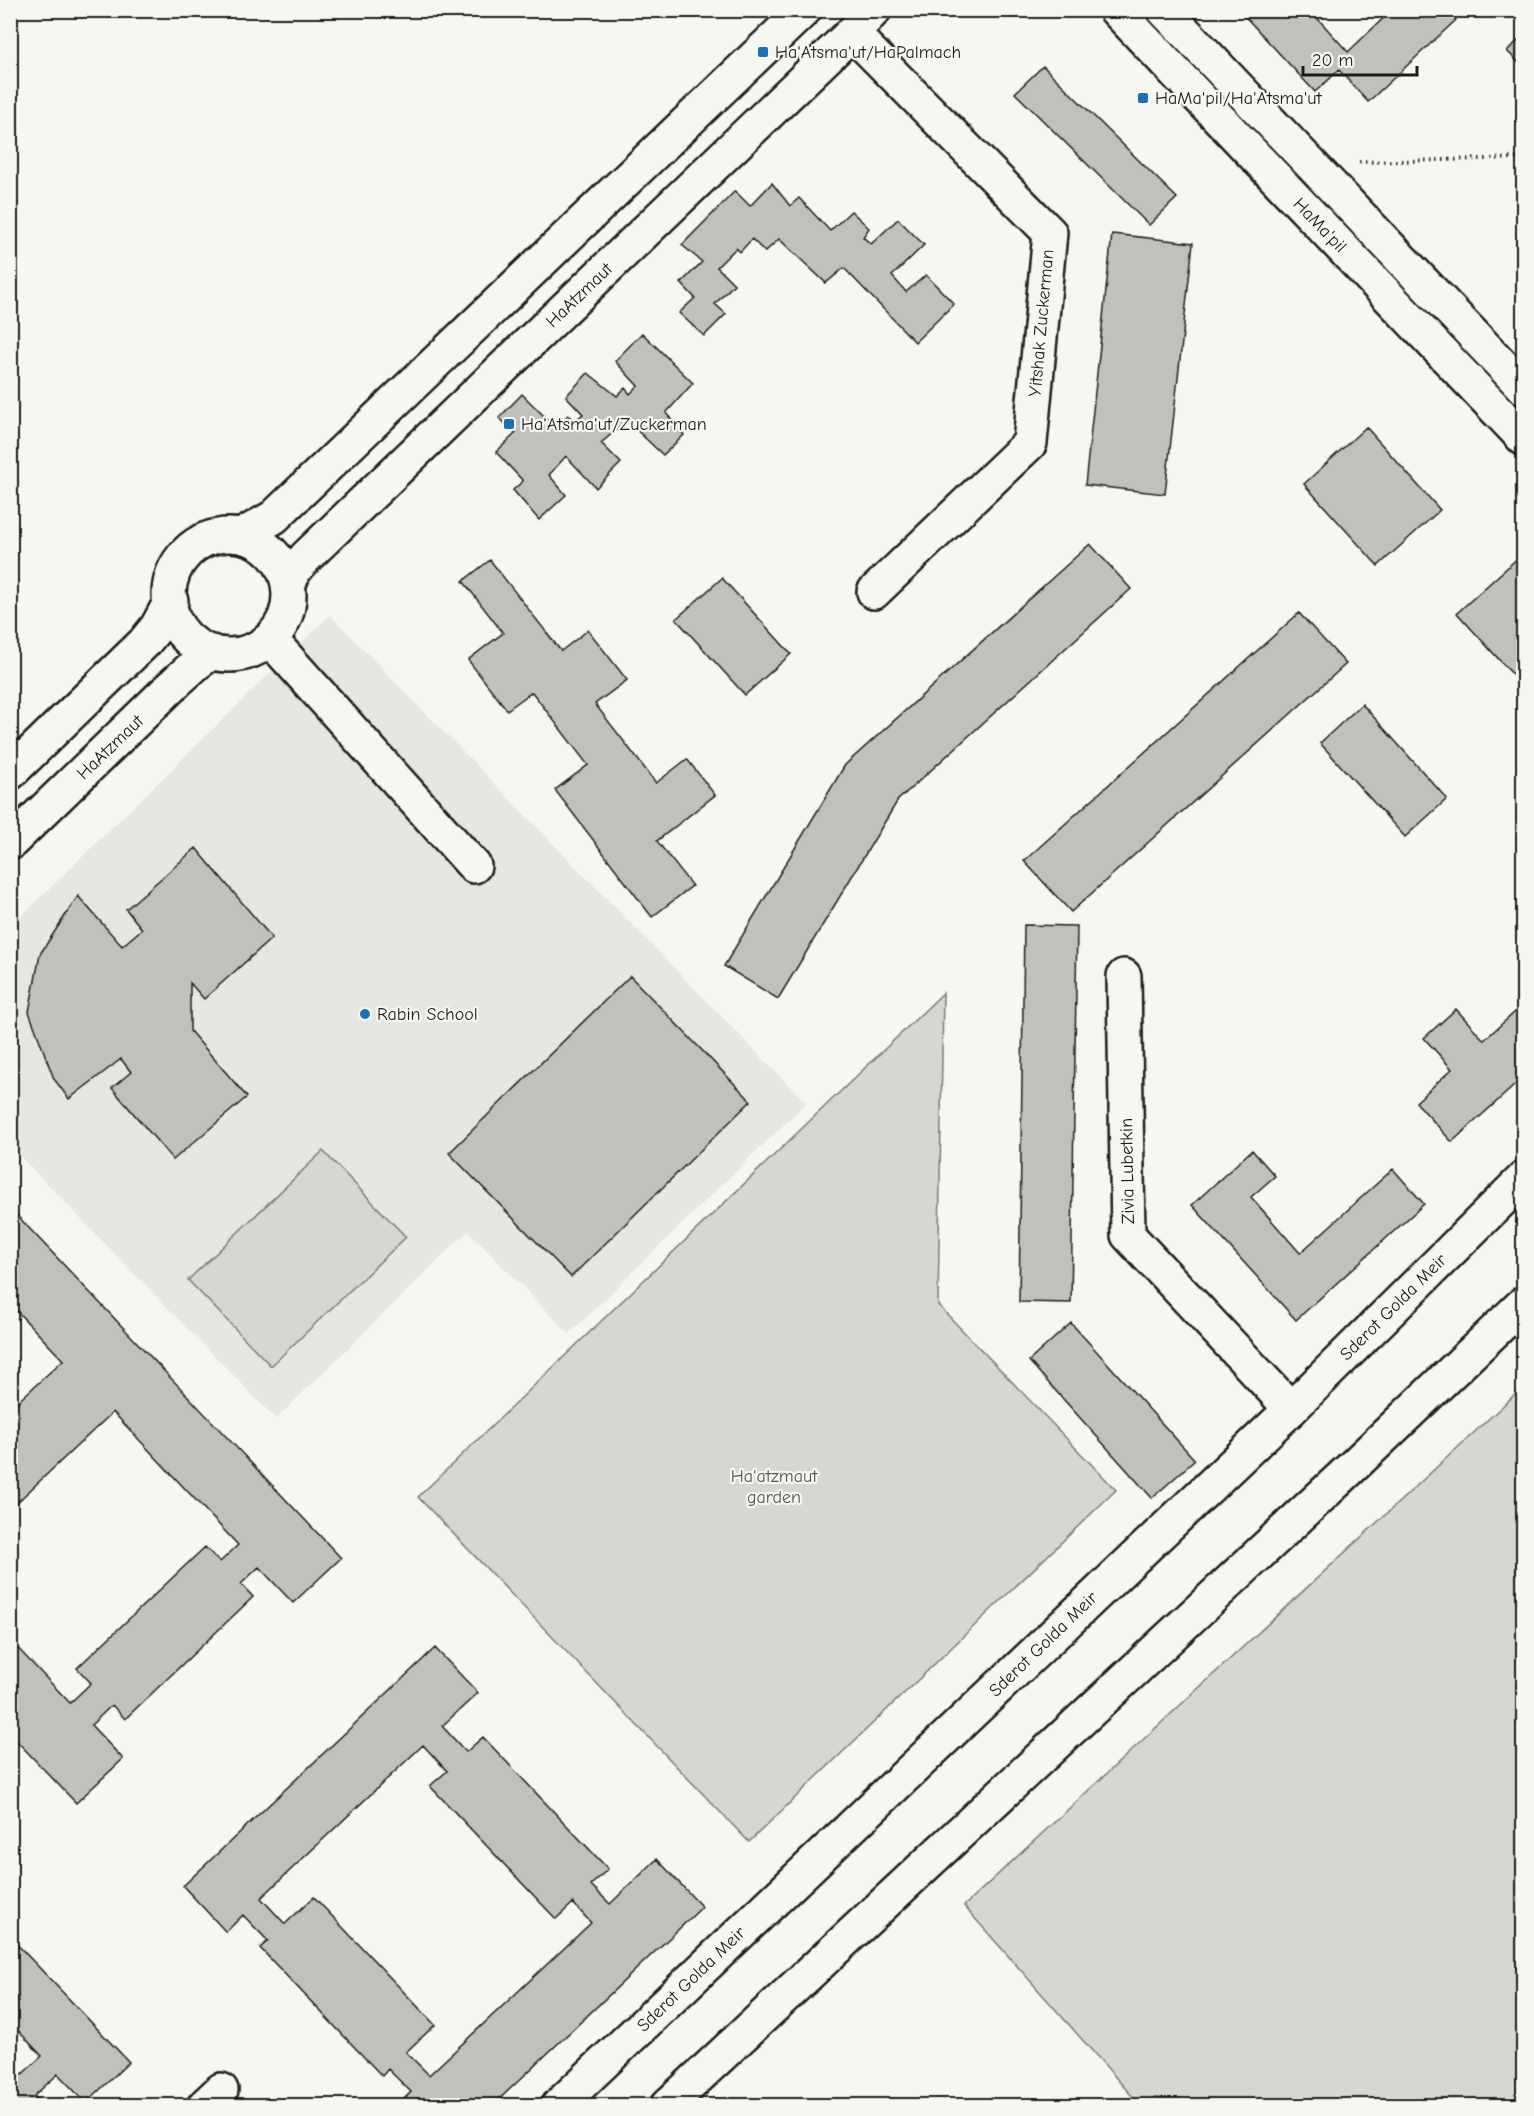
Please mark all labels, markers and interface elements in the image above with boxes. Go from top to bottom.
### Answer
scale bar [1303,39,1417,77]
place label: Ha'Atsma'ut/HaPalmach [775,42,961,63]
marker: Ha'Atsma'ut/HaPalmach [756,45,770,59]
text: 20 m [1312,50,1353,71]
place label: HaMa'pil/Ha'Atsma'ut [1155,88,1322,109]
marker: HaMa'pil/Ha'Atsma'ut [1136,91,1150,105]
street label: HaMa'pil [1289,194,1351,257]
street label: Yitshak Zuckerman [1025,248,1058,398]
street label: HaAtzmaut [542,258,618,332]
place label: Ha'Atsma'ut/Zuckerman [521,414,707,435]
marker: Ha'Atsma'ut/Zuckerman [502,417,516,431]
street label: HaAtzmaut [73,710,149,784]
place label: Rabin School [377,1004,478,1025]
marker: Rabin School [358,1007,372,1021]
street label: Zivia Lubetkin [1116,1118,1139,1224]
street label: Sderot Golda Meir [1336,1249,1452,1365]
park label: Ha'atzmaut garden [731,1466,818,1508]
street label: Sderot Golda Meir [985,1587,1102,1701]
street label: Sderot Golda Meir [633,1922,750,2036]

